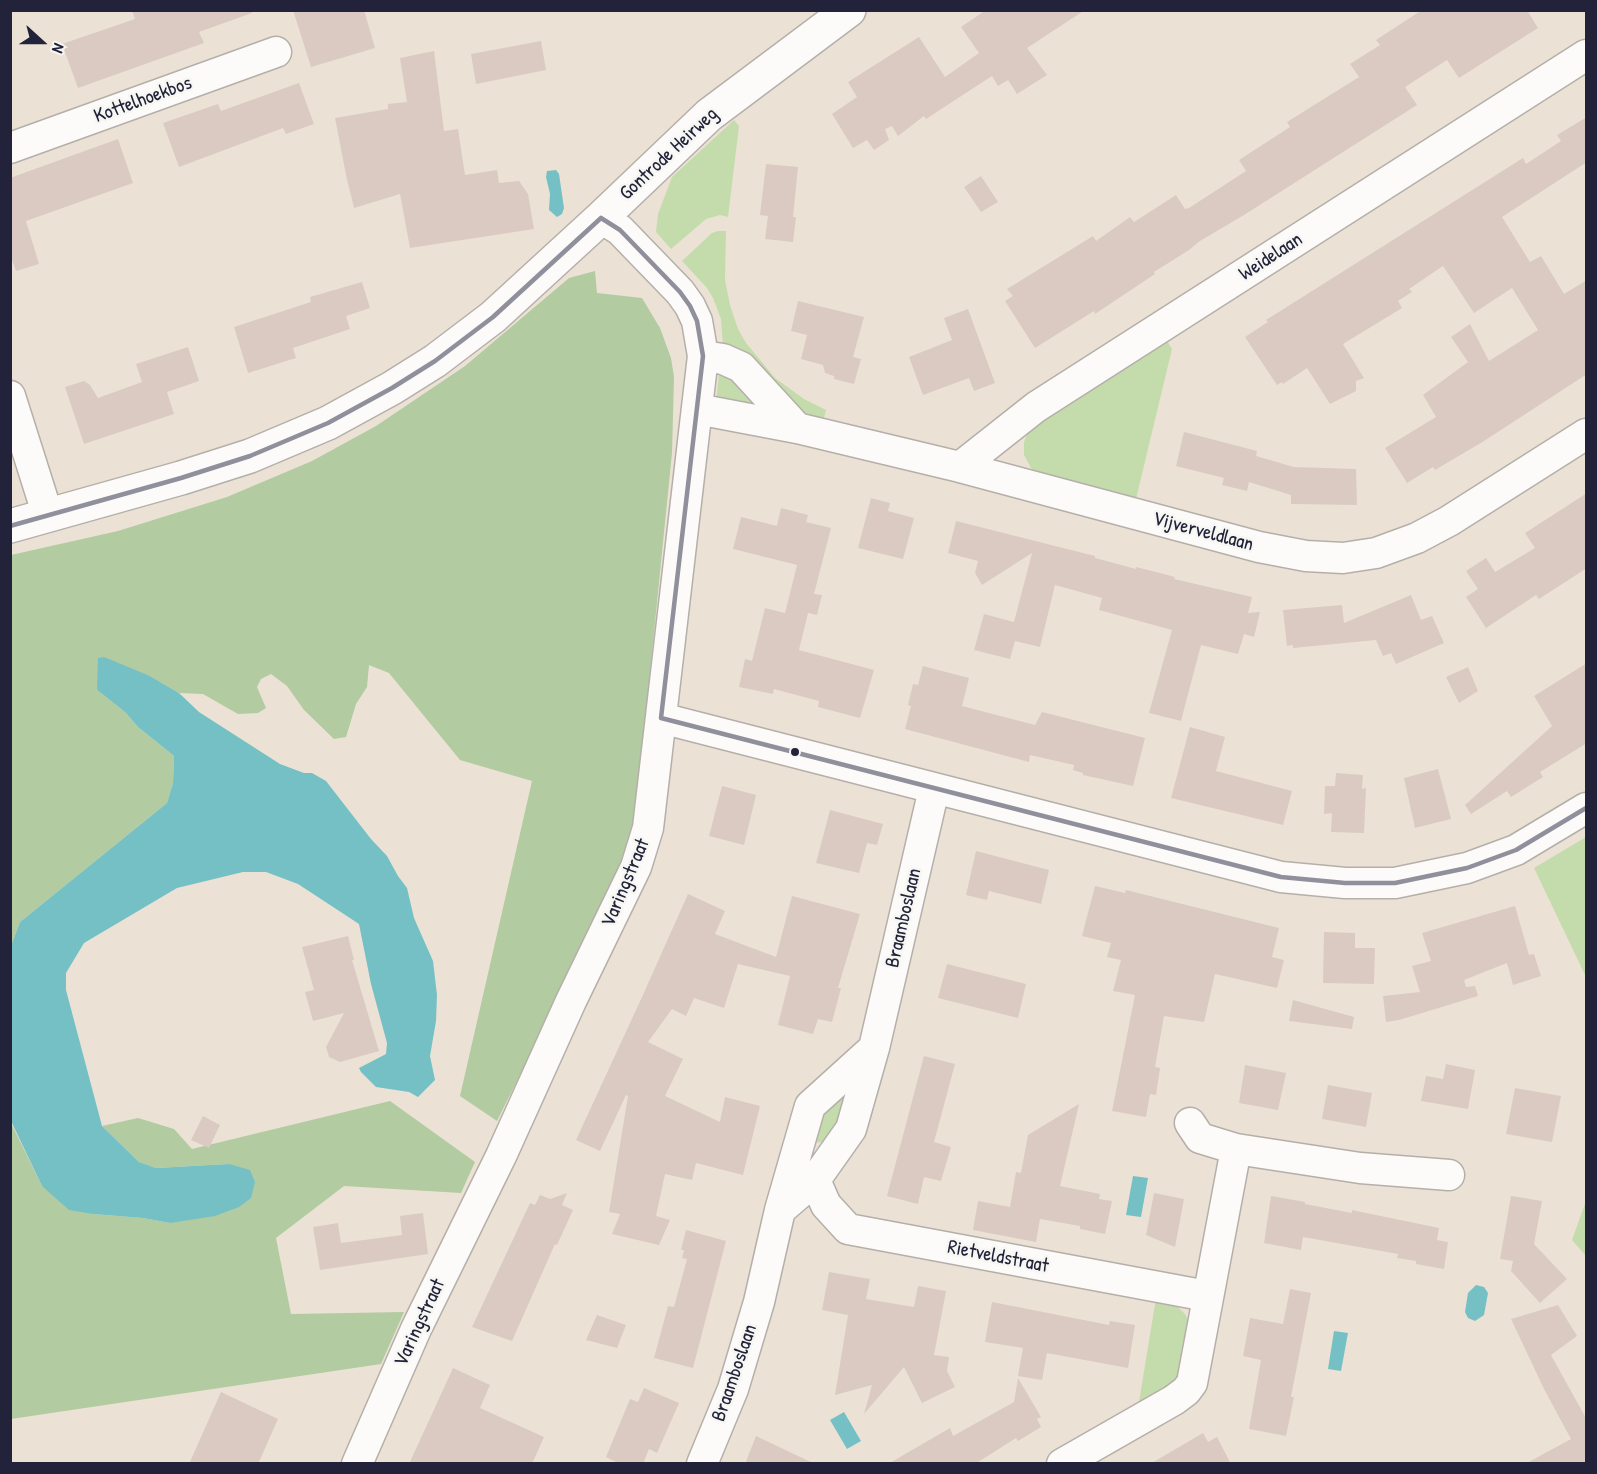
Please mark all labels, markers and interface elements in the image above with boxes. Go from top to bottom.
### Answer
north arrow [12,12,72,72]
text: N [47,41,71,56]
street label: Kottelhoekbos [91,71,195,129]
street label: Gontrode Heirweg [615,102,723,206]
street label: Weidelaan [1235,228,1307,286]
street label: Vijverveldlaan [1150,507,1256,557]
unlabelled marker [789,746,801,758]
street label: Varingstraat [597,835,655,931]
street label: Braamboslaan [881,866,927,970]
street label: Rietveldstraat [945,1235,1051,1279]
street label: Varingstraat [389,1275,451,1371]
street label: Braamboslaan [707,1321,763,1425]

